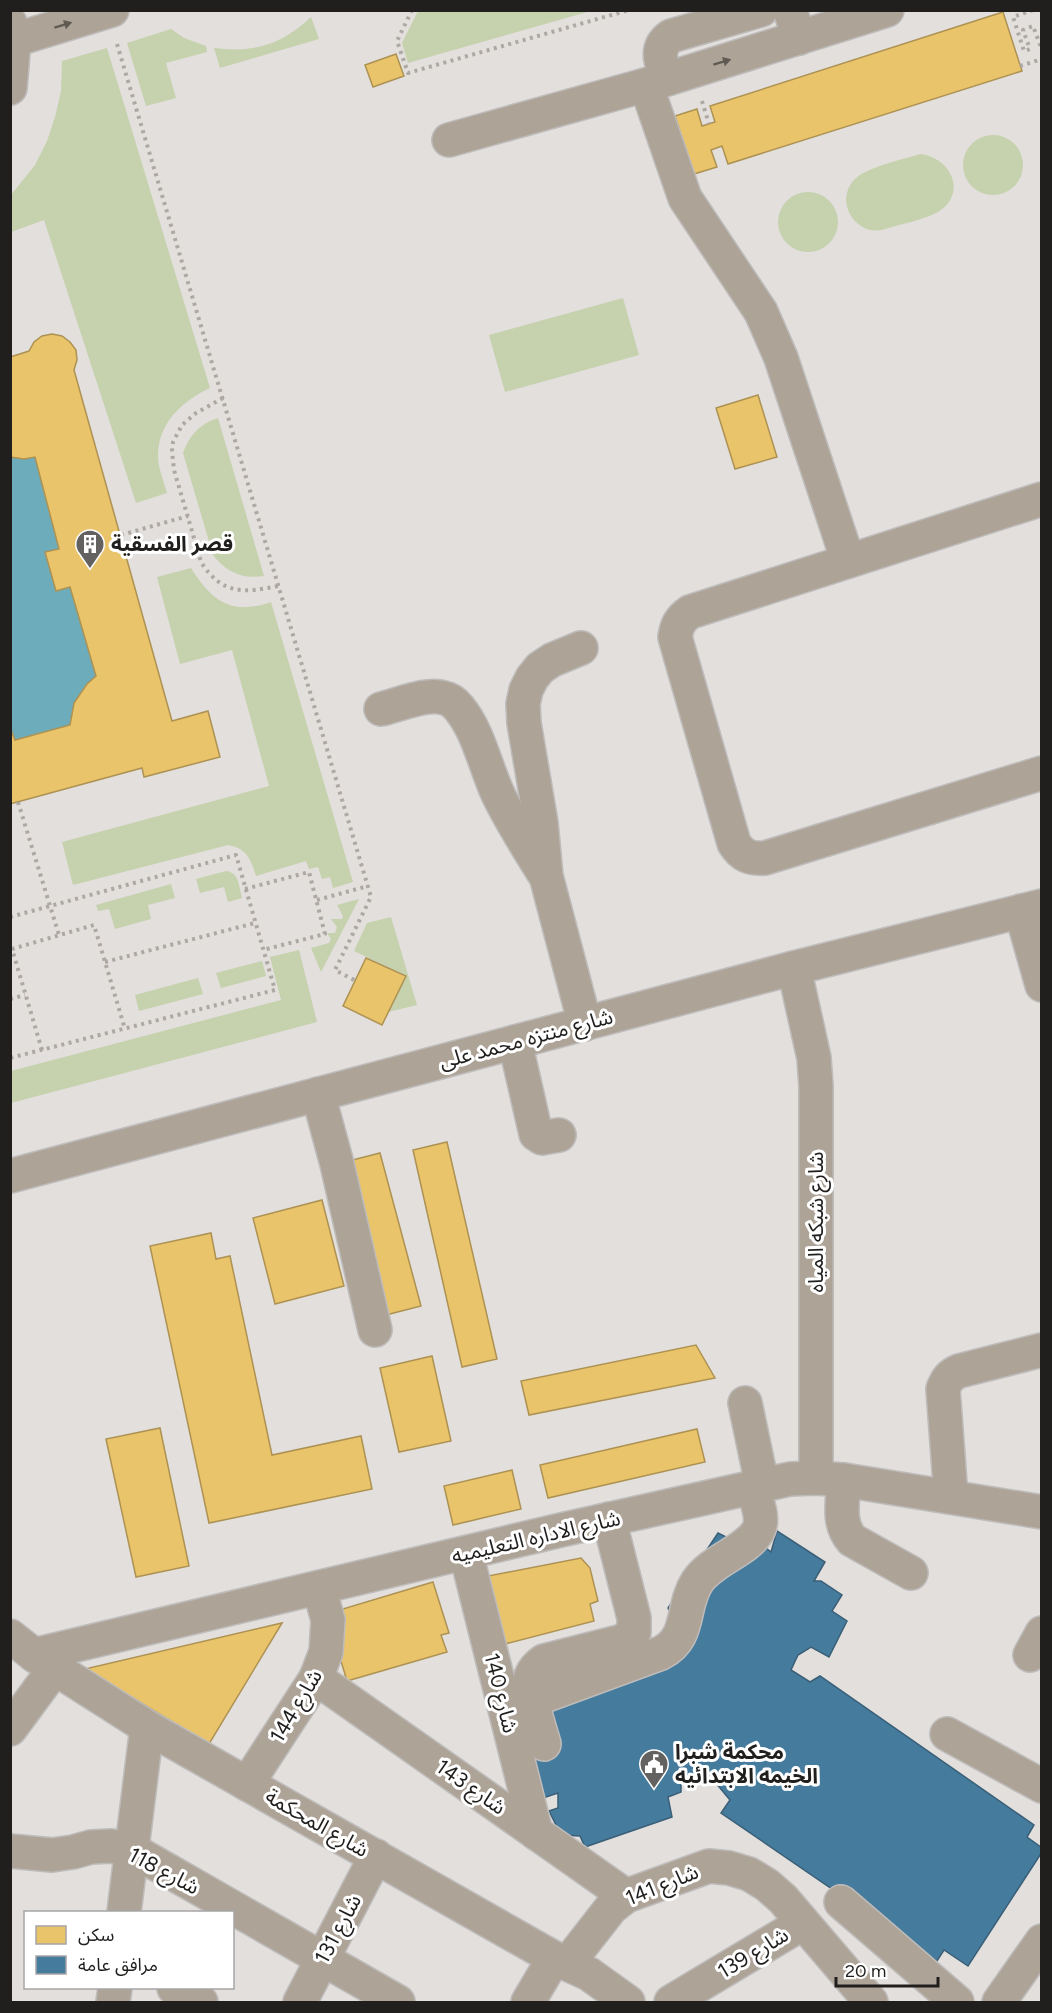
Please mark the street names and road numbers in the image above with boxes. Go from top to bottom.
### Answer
street label: شارع منتزه محمد على [436,1003,616,1077]
street label: شارع شبكه المياه [803,1152,831,1292]
street label: شارع الاداره التعليميه [449,1505,623,1571]
street label: شارع 140 [477,1650,523,1736]
street label: شارع 144 [264,1665,330,1748]
street label: شارع 143 [430,1754,511,1822]
street label: شارع المحكمة [260,1783,373,1865]
street label: شارع 118 [123,1842,204,1902]
street label: شارع 141 [622,1859,703,1913]
street label: شارع 131 [309,1890,369,1969]
street label: شارع 139 [713,1922,794,1986]

